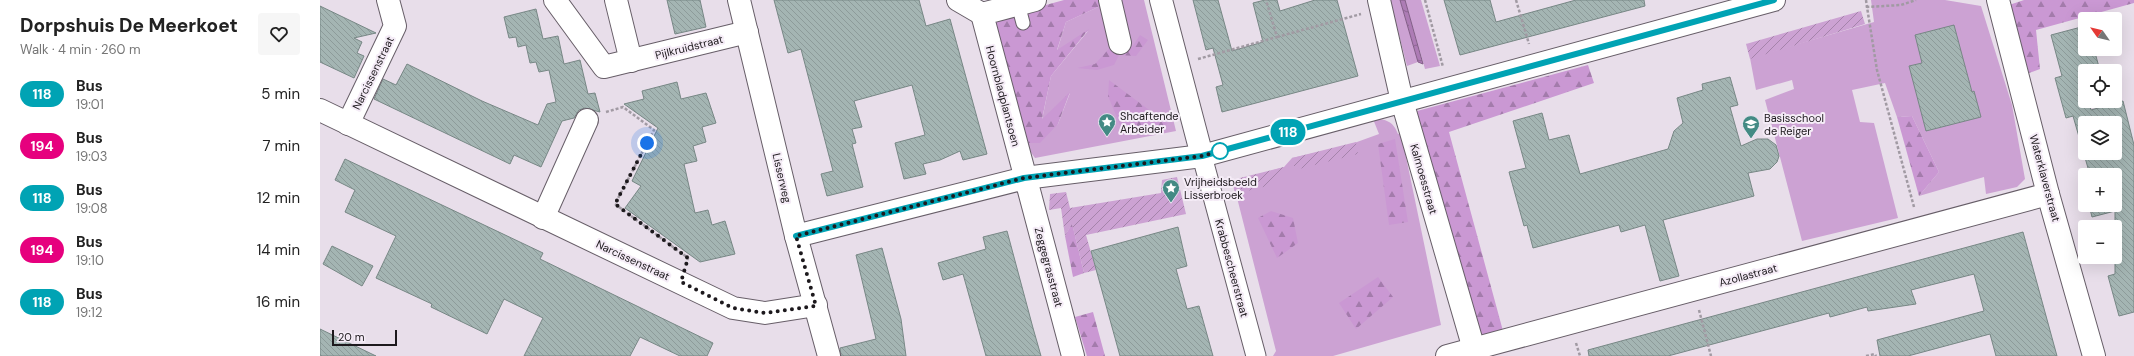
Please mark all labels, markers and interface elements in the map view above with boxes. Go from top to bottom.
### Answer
north arrow [2078,12,2122,56]
map controls [2078,12,2122,264]
text: Dorpshuis De Meerkoet [20,13,238,38]
button: heart [258,13,300,55]
street label: Pijlkruidstraat [654,32,724,62]
street label: Narcissenstraat [349,34,397,112]
text: Walk · 4 min · 260 m [20,41,141,58]
street label: Hoornbladplantsoen [983,44,1023,148]
button: locate [2078,64,2122,108]
text: Bus [76,76,103,96]
text: 5 min [261,84,300,104]
text: 118 [32,85,52,103]
text: 19:01 [76,96,104,113]
place label: Shcaftende Arbeider [1120,109,1179,136]
place label: Basisschool de Reiger [1764,111,1824,138]
place icon: Shcaftende Arbeider [1097,112,1117,137]
school or university icon: Basisschool de Reiger [1741,114,1761,139]
button: layers [2078,116,2122,160]
line badge: 118 [1265,119,1311,145]
text: 118 [1278,123,1298,141]
text: Bus [76,128,103,148]
your location [637,133,657,153]
street label: Waterklaverstraat [2027,133,2063,223]
text: 7 min [262,136,300,156]
text: 194 [30,137,54,155]
unlabelled marker [1211,142,1229,160]
street label: Kalmoesstraat [1407,142,1441,216]
text: 19:03 [76,148,107,165]
street label: Lisserweg [770,152,794,204]
button: + [2078,168,2122,212]
place label: Vrijheidsbeeld Lisserbroek [1184,175,1257,202]
place icon: Vrijheidsbeeld Lisserbroek [1161,178,1181,203]
text: Bus [76,180,103,200]
text: 12 min [257,188,300,208]
text: 118 [32,189,52,207]
text: 19:08 [76,200,108,217]
street label: Krabbescheerstraat [1212,217,1252,319]
button: − [2078,220,2122,264]
street label: Zeggegrasstraat [1032,226,1066,308]
text: Bus [76,232,103,252]
street label: Narcissenstraat [594,237,672,283]
text: 14 min [257,240,300,260]
text: 194 [30,241,54,259]
text: 19:10 [76,252,104,269]
street label: Azollastraat [1717,261,1779,289]
text: Bus [76,284,103,304]
text: 16 min [256,292,300,312]
text: 118 [32,293,52,311]
text: 19:12 [76,304,102,321]
scale bar [332,328,397,347]
text: 20 m [338,330,364,344]

